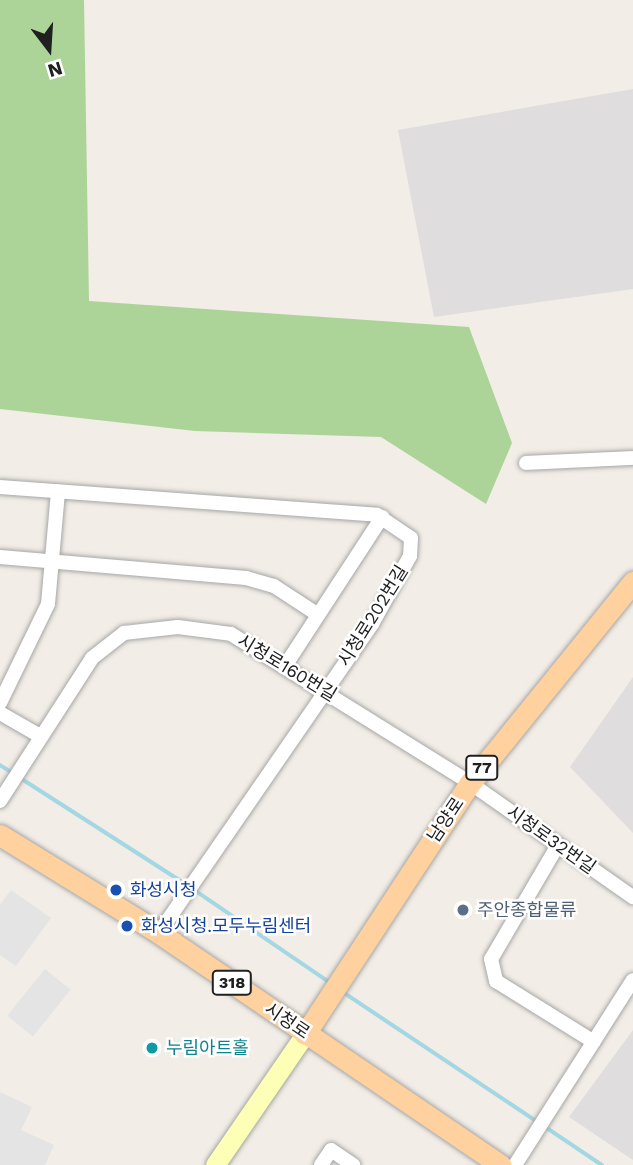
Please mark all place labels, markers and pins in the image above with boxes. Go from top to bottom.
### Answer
place label: 화성시청 [130,879,196,901]
marker: 화성시청 [108,882,124,898]
place label: 주안종합물류 [477,899,576,921]
marker: 주안종합물류 [455,902,471,918]
place label: 화성시청.모두누림센터 [141,915,311,937]
marker: 화성시청.모두누림센터 [119,918,135,934]
place label: 누림아트홀 [166,1037,249,1059]
marker: 누림아트홀 [144,1040,160,1056]

